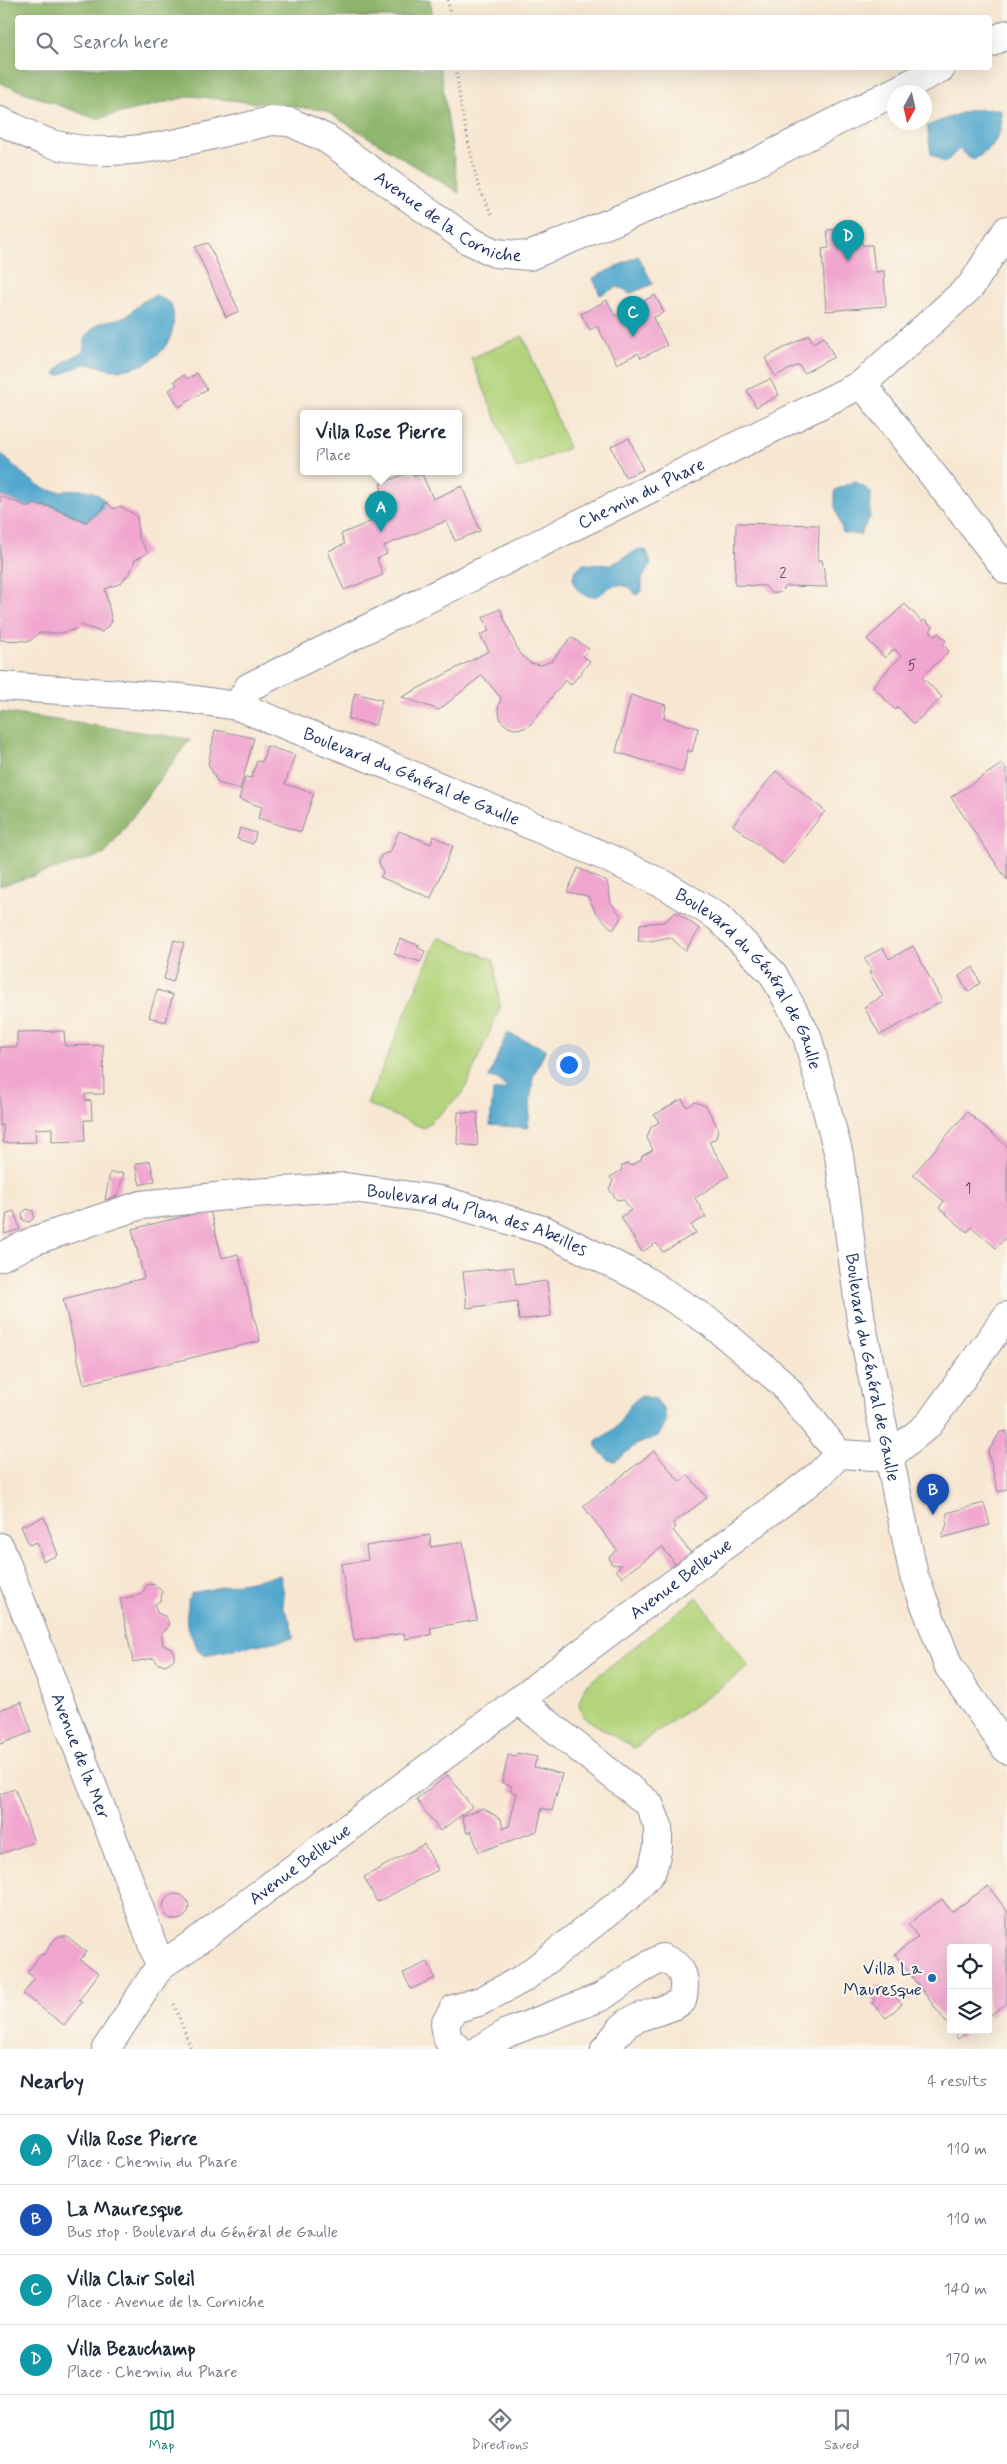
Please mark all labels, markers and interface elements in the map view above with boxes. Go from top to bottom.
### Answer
search box [15,15,992,70]
icon: search [33,29,61,57]
text: Search here [73,30,169,55]
north arrow [887,85,932,130]
street label: Avenue de la Corniche [369,166,523,268]
pin: D [832,220,864,261]
pin: C [617,296,649,337]
popup [300,410,462,475]
text: Villa Rose Pierre [316,420,446,445]
text: Place [316,445,351,466]
street label: Chemin du Phare [574,453,709,535]
pin: A [365,491,397,532]
house number: 2 [779,564,787,584]
house number: 5 [907,656,917,676]
street label: Boulevard du Général de Gaulle [299,722,523,832]
street label: Boulevard du Général de Gaulle [670,883,826,1072]
your location [556,1052,582,1078]
street label: Boulevard du Plan des Abeilles [365,1179,591,1263]
house number: 1 [965,1179,971,1199]
street label: Boulevard du Général de Gaulle [839,1252,905,1484]
pin: B [917,1474,949,1515]
street label: Avenue Bellevue [625,1533,737,1626]
street label: Avenue de la Mer [45,1690,115,1823]
street label: Avenue Bellevue [244,1819,356,1911]
map controls [947,1944,992,2034]
button: locate [947,1944,992,1989]
place label: Villa La Mauresque [843,1957,922,2002]
marker: Villa La Mauresque [926,1972,938,1984]
button: layers [947,1989,992,2034]
text: Nearby [20,2068,84,2096]
text: 4 results [927,2071,987,2092]
text: Villa Rose Pierre [67,2127,198,2152]
text: A [31,2139,41,2160]
text: 110 m [946,2139,987,2160]
text: Place · Chemin du Phare [67,2152,238,2173]
text: La Mauresque [67,2197,183,2222]
text: B [31,2209,41,2230]
text: 110 m [946,2209,987,2230]
text: Bus stop · Boulevard du Général de Gaulle [67,2222,338,2243]
text: Villa Clair Soleil [67,2267,195,2292]
text: C [30,2279,42,2300]
text: 140 m [943,2279,987,2300]
text: Place · Avenue de la Corniche [67,2292,265,2313]
text: Villa Beauchamp [67,2337,196,2362]
text: D [30,2349,42,2370]
text: 170 m [945,2349,987,2370]
text: Place · Chemin du Phare [67,2362,238,2383]
tab: Map [148,2406,176,2454]
tab: Directions [471,2406,529,2454]
tab: Saved [824,2406,859,2454]

